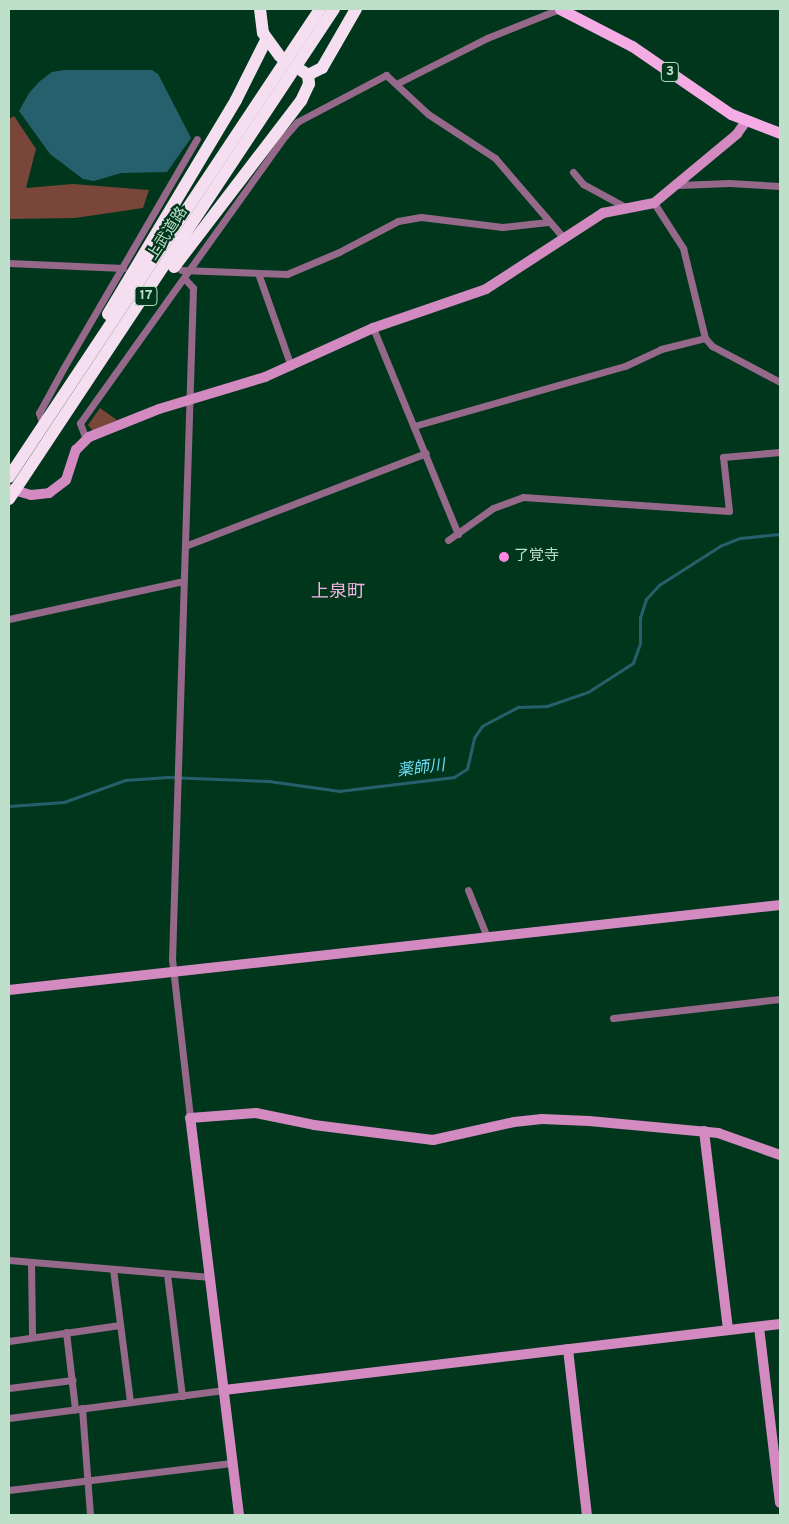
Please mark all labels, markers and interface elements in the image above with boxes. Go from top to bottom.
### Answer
road number: 3 [660,61,680,84]
street label: 上武道路 [144,204,192,264]
road number: 17 [134,284,158,308]
place label: 了覚寺 [514,548,559,566]
marker: 了覚寺 [498,551,510,563]
district label: 上泉町 [311,582,365,604]
water label: 薬師川 [396,757,446,781]

